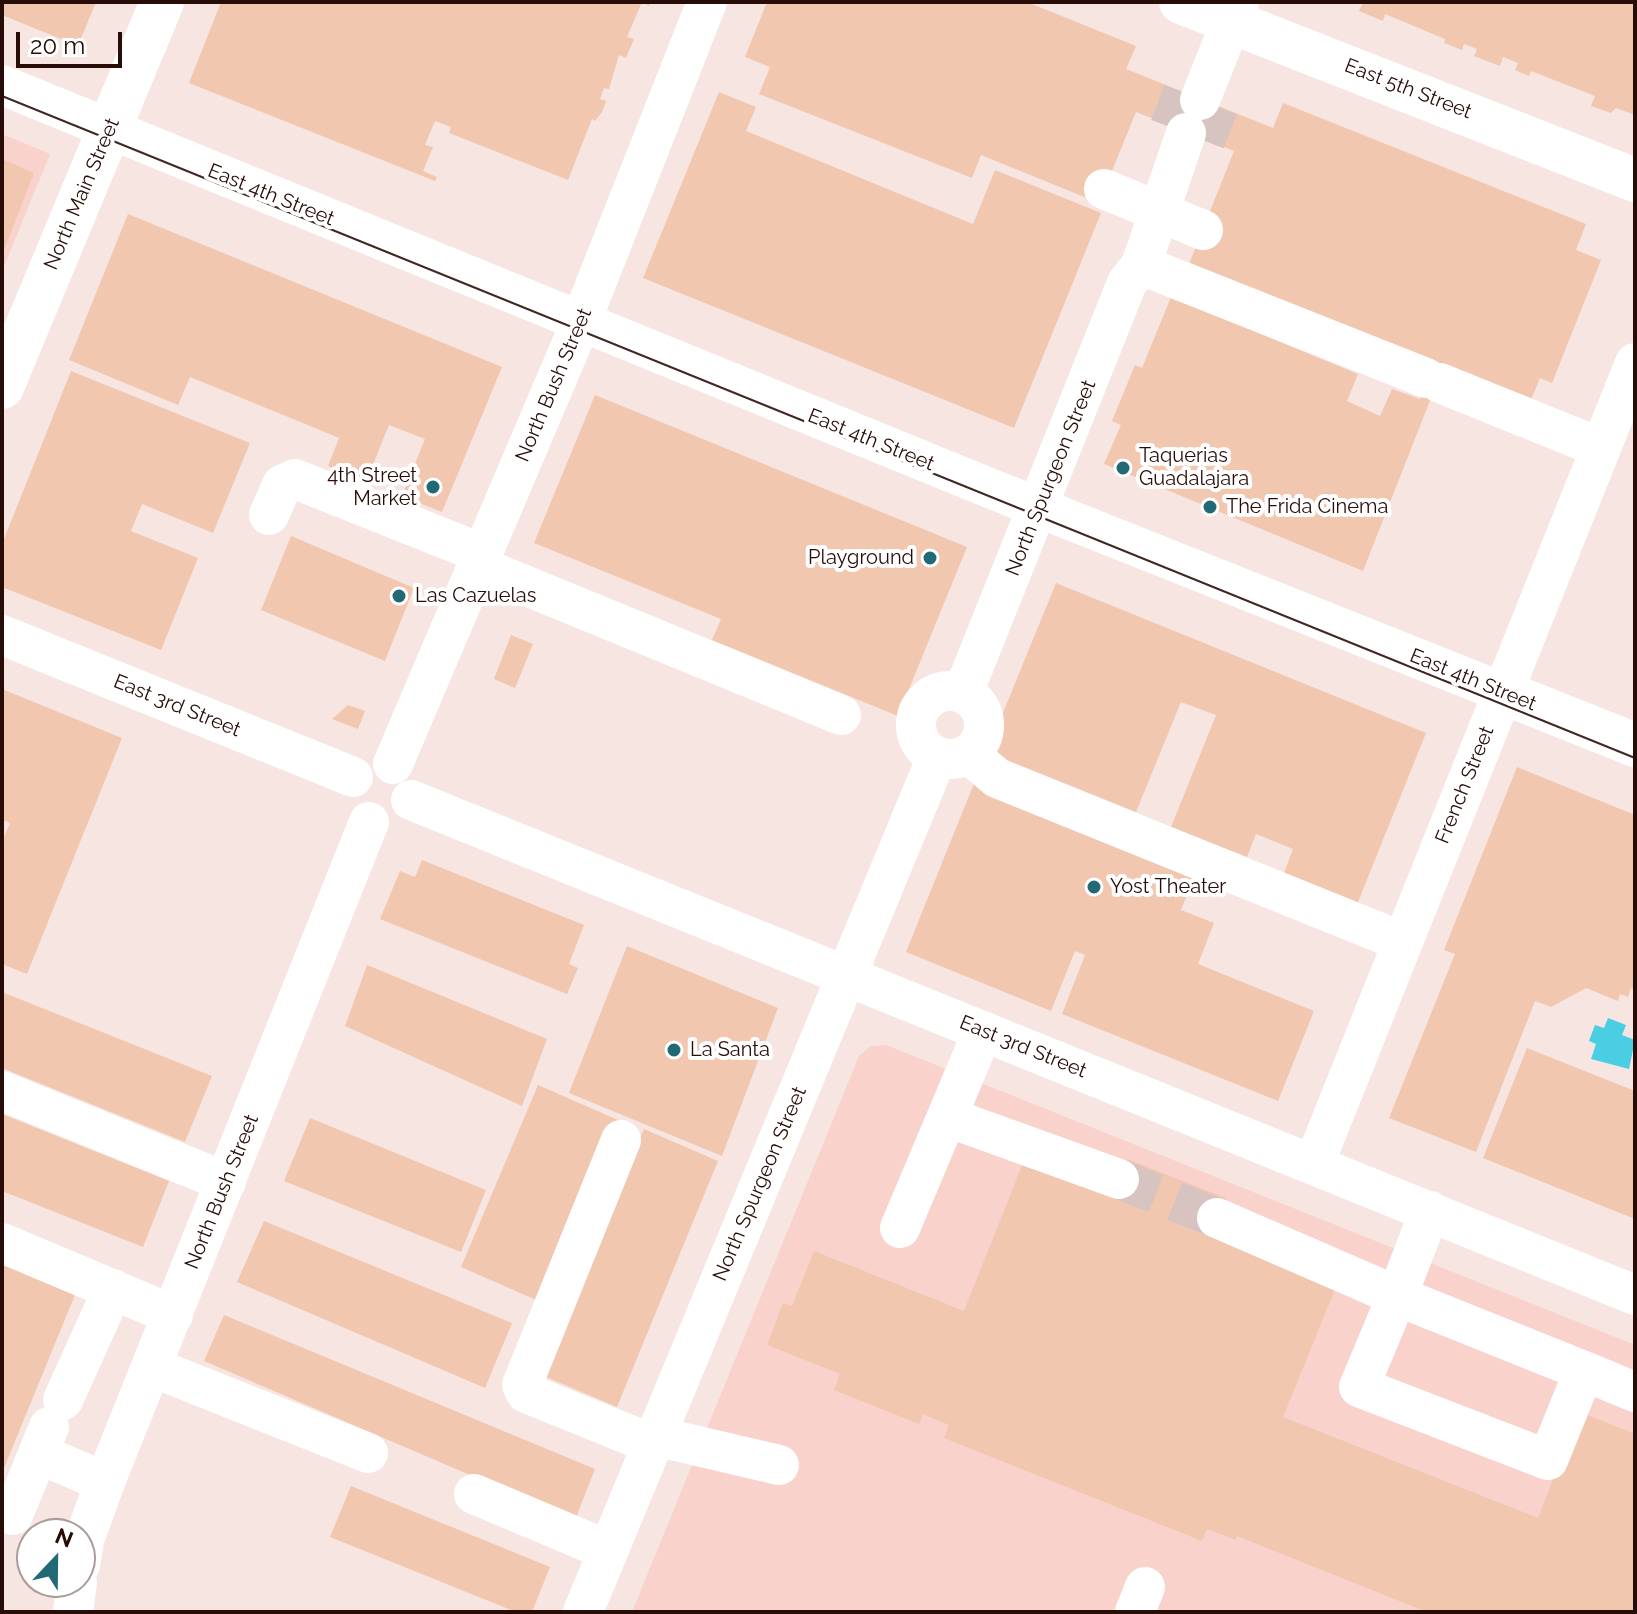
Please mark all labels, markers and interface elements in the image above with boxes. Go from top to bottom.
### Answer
scale bar [20,16,126,66]
text: 20 m [30,31,85,60]
street label: East 5th Street [1341,54,1475,124]
street label: North Main Street [39,114,125,274]
street label: East 4th Street [204,159,338,231]
street label: North Bush Street [511,304,597,466]
street label: North Spurgeon Street [1001,377,1101,579]
street label: East 4th Street [804,404,938,476]
place label: Taquerias Guadalajara [1139,444,1249,491]
marker: Taquerias Guadalajara [1114,459,1132,477]
place label: 4th Street Market [327,464,417,511]
marker: 4th Street Market [424,478,442,496]
place label: The Frida Cinema [1226,495,1388,519]
marker: The Frida Cinema [1201,498,1219,516]
place label: Playground [808,546,914,570]
marker: Playground [921,549,939,567]
place label: Las Cazuelas [415,584,536,608]
marker: Las Cazuelas [390,587,408,605]
street label: East 4th Street [1406,644,1540,716]
street label: East 3rd Street [110,670,244,742]
street label: French Street [1431,723,1499,847]
place label: Yost Theater [1110,875,1226,899]
marker: Yost Theater [1085,878,1103,896]
street label: East 3rd Street [956,1011,1090,1083]
place label: La Santa [690,1038,770,1062]
marker: La Santa [665,1041,683,1059]
street label: North Spurgeon Street [708,1083,812,1285]
street label: North Bush Street [180,1111,264,1273]
north arrow [16,1518,96,1598]
text: N [52,1522,77,1553]

